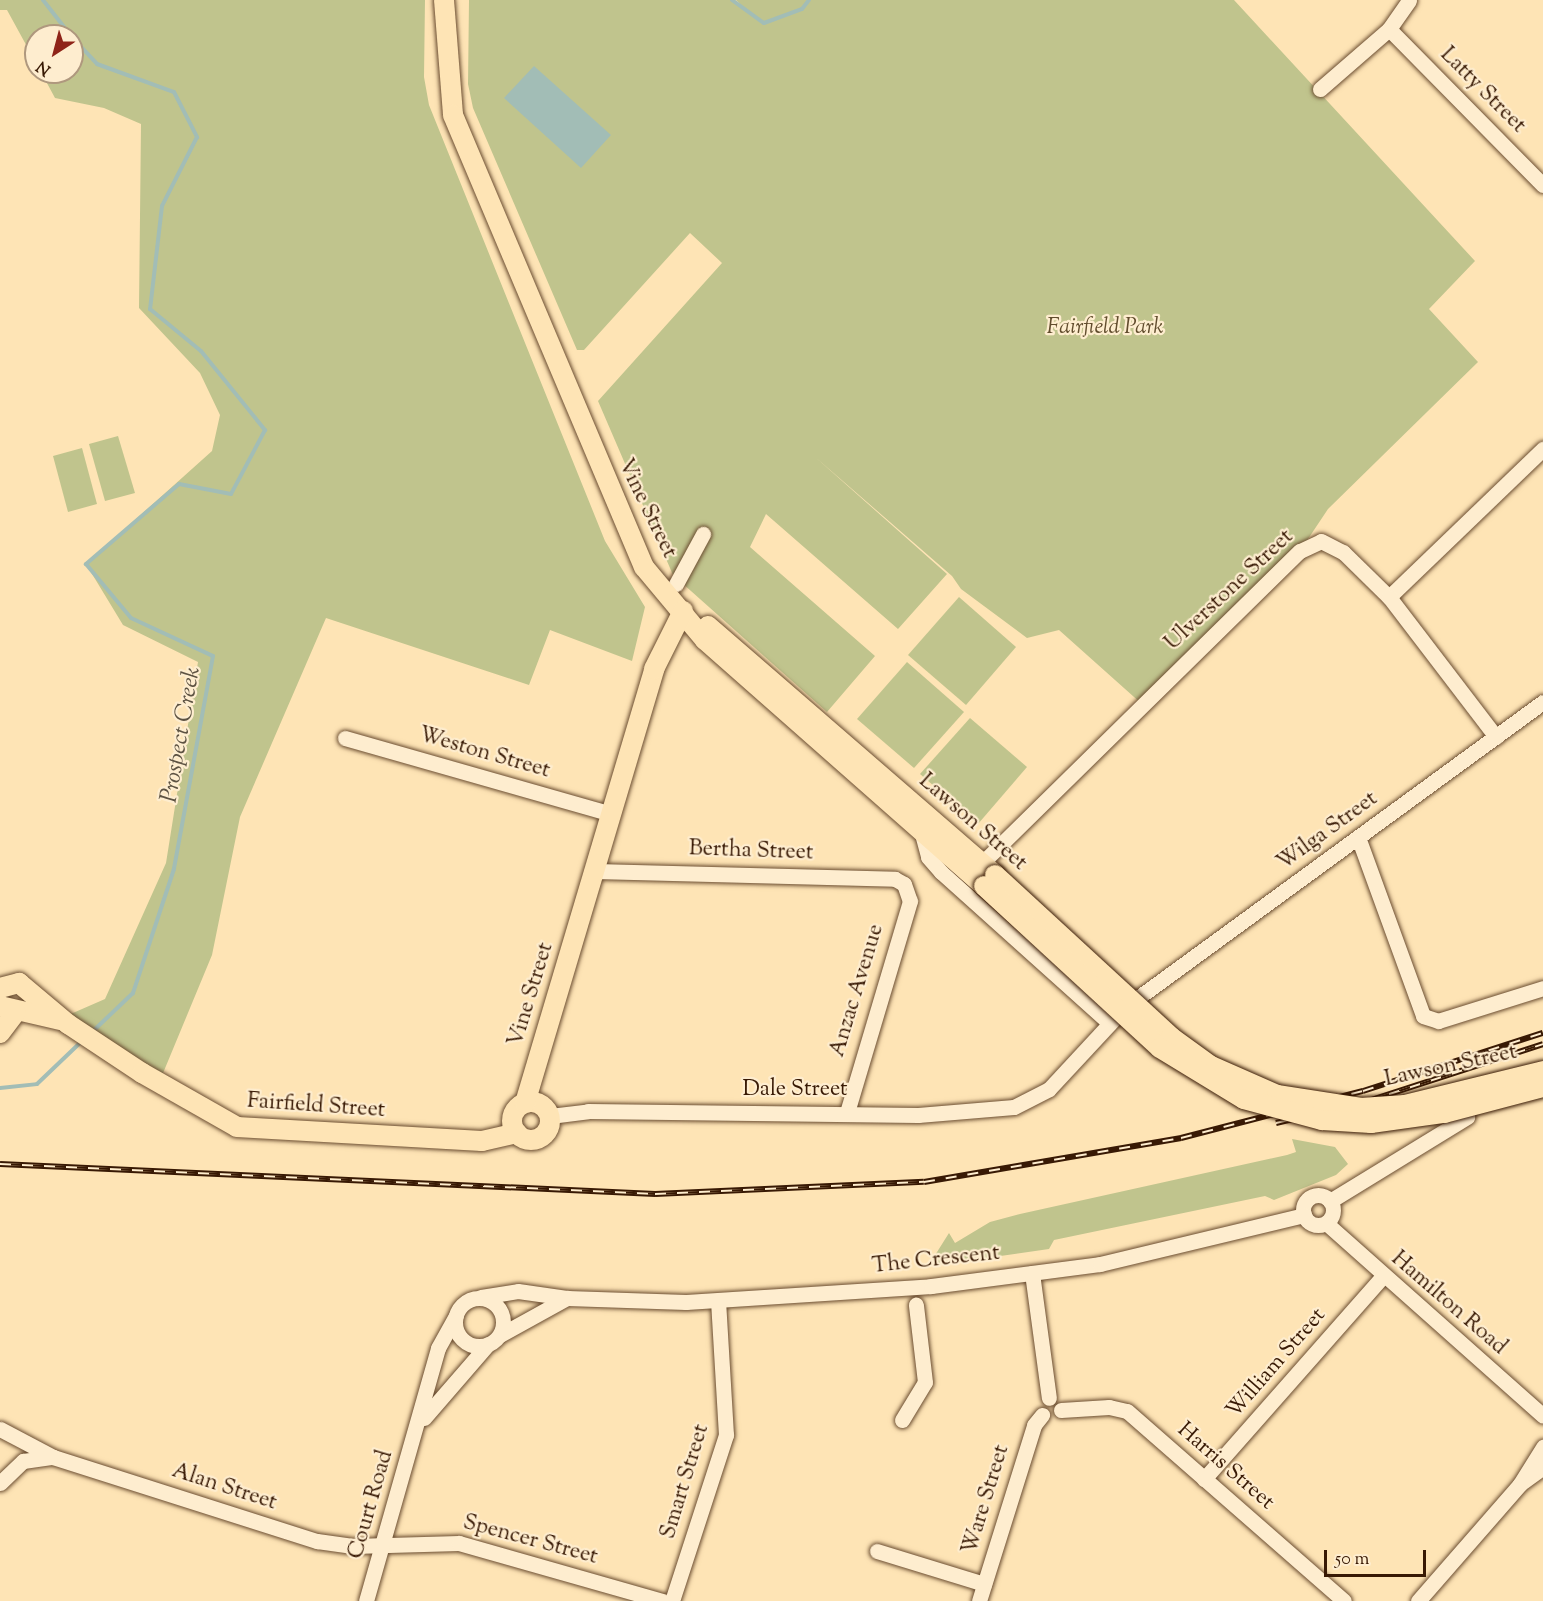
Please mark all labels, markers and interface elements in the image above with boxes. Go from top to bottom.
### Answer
north arrow [24,24,84,84]
street label: Latty Street [1434,43,1530,139]
text: N [32,54,56,80]
park label: Fairfield Park [1047,316,1163,342]
street label: Vine Street [611,455,681,563]
street label: Ulverstone Street [1160,525,1300,657]
water label: Prospect Creek [156,665,208,805]
street label: Weston Street [415,723,553,785]
street label: Lawson Street [912,769,1032,877]
street label: Wilga Street [1273,787,1383,877]
street label: Bertha Street [688,837,814,867]
street label: Anzac Avenue [825,922,891,1060]
street label: Vine Street [504,940,560,1050]
street label: Lawson Street [1382,1040,1520,1094]
street label: Dale Street [742,1078,848,1104]
street label: Fairfield Street [246,1089,386,1125]
street label: The Crescent [871,1241,1001,1281]
street label: Hamilton Road [1385,1247,1511,1361]
street label: William Street [1222,1303,1332,1425]
street label: Harris Street [1171,1418,1279,1516]
street label: Smart Street [656,1422,716,1542]
street label: Ware Street [958,1442,1016,1558]
street label: Court Road [344,1448,400,1562]
street label: Alan Street [168,1459,280,1517]
street label: Spencer Street [460,1510,600,1572]
scale bar [1327,1538,1429,1576]
text: 50 m [1335,1547,1369,1573]

